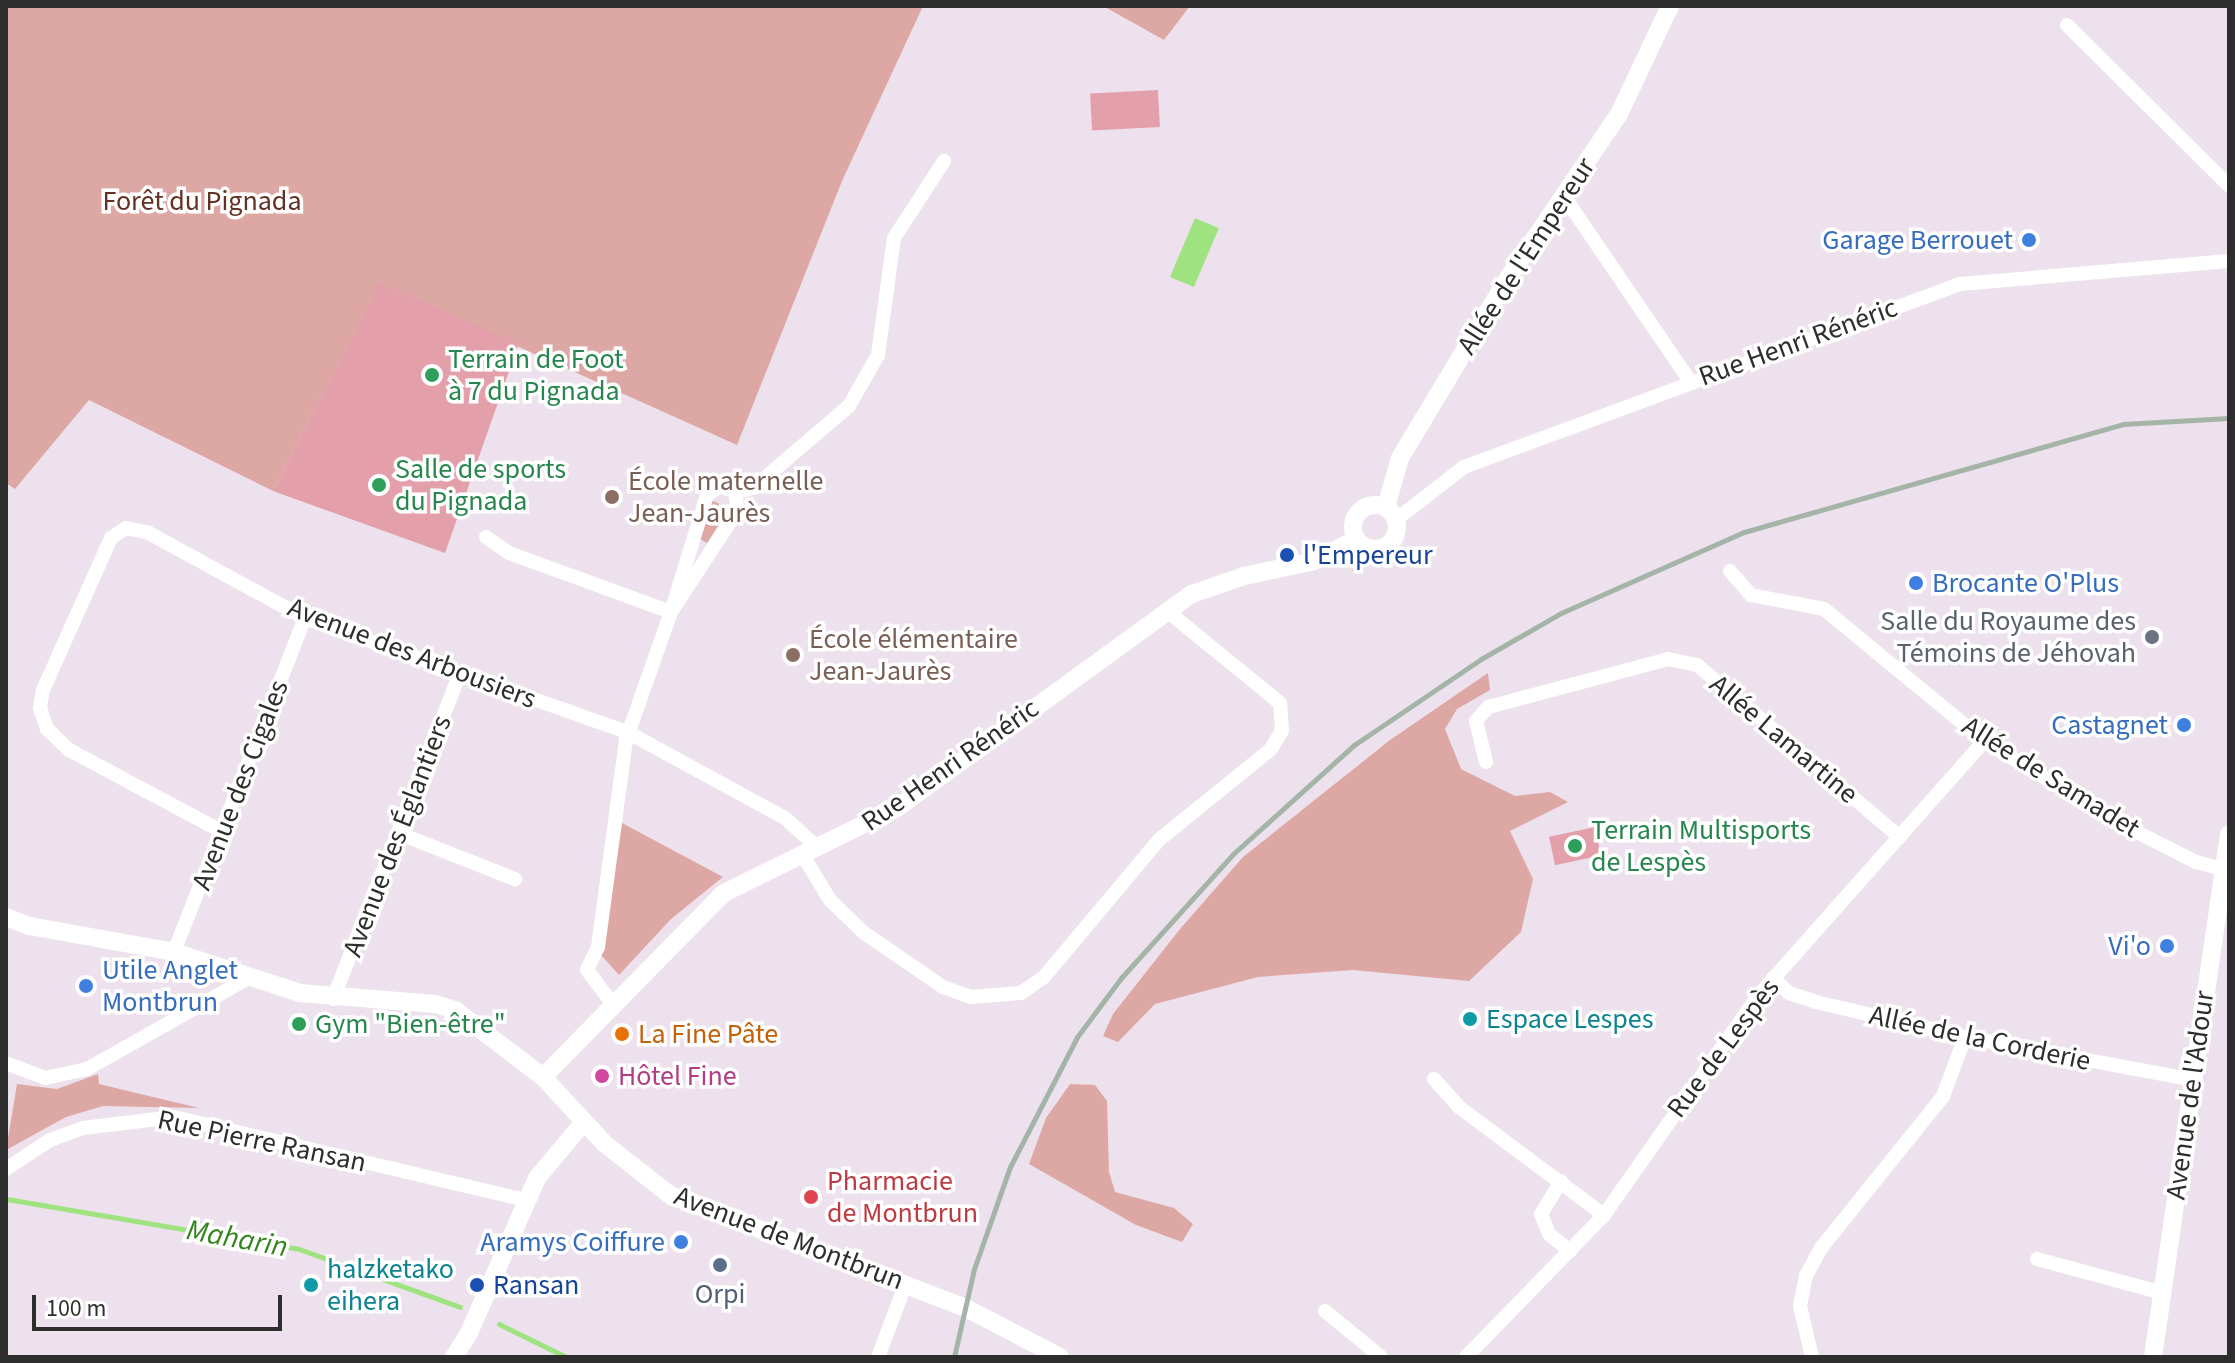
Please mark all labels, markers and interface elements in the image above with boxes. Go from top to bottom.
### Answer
street label: Allée de l'Empereur [1450,151,1602,361]
park label: Forêt du Pignada [102,184,302,218]
place label: Garage Berrouet [1822,223,2013,257]
marker: Garage Berrouet [2020,231,2038,249]
street label: Rue Henri Rénéric [1694,291,1902,393]
place label: Terrain de Foot à 7 du Pignada [448,342,624,408]
marker: Terrain de Foot à 7 du Pignada [423,366,441,384]
place label: Salle de sports du Pignada [395,452,566,518]
place label: École maternelle Jean-Jaurès [628,464,823,530]
marker: Salle de sports du Pignada [370,476,388,494]
marker: École maternelle Jean-Jaurès [603,488,621,506]
place label: l'Empereur [1303,538,1433,572]
marker: l'Empereur [1278,546,1296,564]
place label: Brocante O'Plus [1932,566,2119,600]
marker: Brocante O'Plus [1907,574,1925,592]
street label: Avenue des Arbousiers [283,590,541,716]
place label: Salle du Royaume des Témoins de Jéhovah [1880,604,2136,670]
place label: École élémentaire Jean-Jaurès [809,622,1018,688]
marker: Salle du Royaume des Témoins de Jéhovah [2143,628,2161,646]
marker: École élémentaire Jean-Jaurès [784,646,802,664]
street label: Allée Lamartine [1703,667,1865,811]
street label: Avenue des Cigales [185,675,295,895]
street label: Rue Henri Rénéric [855,691,1045,839]
place label: Castagnet [2051,708,2168,742]
street label: Allée de Samadet [1956,709,2146,845]
street label: Avenue des Églantiers [336,711,458,961]
marker: Castagnet [2175,716,2193,734]
place label: Terrain Multisports de Lespès [1591,813,1811,879]
marker: Terrain Multisports de Lespès [1566,837,1584,855]
place label: Vi'o [2108,929,2151,963]
marker: Vi'o [2158,937,2176,955]
place label: Utile Anglet Montbrun [102,953,238,1019]
street label: Rue de Lespès [1660,972,1786,1124]
marker: Utile Anglet Montbrun [77,977,95,995]
street label: Avenue de l'Adour [2159,989,2221,1201]
street label: Allée de la Corderie [1866,998,2094,1078]
place label: Espace Lespes [1486,1002,1653,1036]
place label: Gym "Bien-être" [315,1007,506,1041]
marker: Espace Lespes [1461,1010,1479,1028]
marker: Gym "Bien-être" [290,1015,308,1033]
place label: La Fine Pâte [638,1017,778,1051]
marker: La Fine Pâte [613,1025,631,1043]
place label: Hôtel Fine [618,1059,737,1093]
marker: Hôtel Fine [593,1067,611,1085]
street label: Rue Pierre Ransan [155,1102,369,1180]
place label: Pharmacie de Montbrun [827,1164,978,1230]
street label: Avenue de Montbrun [670,1179,908,1297]
marker: Pharmacie de Montbrun [802,1188,820,1206]
water label: Maharin [184,1212,290,1266]
place label: Aramys Coiffure [480,1225,665,1259]
marker: Aramys Coiffure [672,1233,690,1251]
place label: halzketako eihera [327,1252,454,1318]
marker: Orpi [711,1256,729,1274]
place label: Ransan [493,1268,579,1302]
marker: halzketako eihera [302,1276,320,1294]
marker: Ransan [468,1276,486,1294]
place label: Orpi [695,1277,745,1311]
scale bar [36,1279,286,1329]
text: 100 m [46,1291,106,1326]

